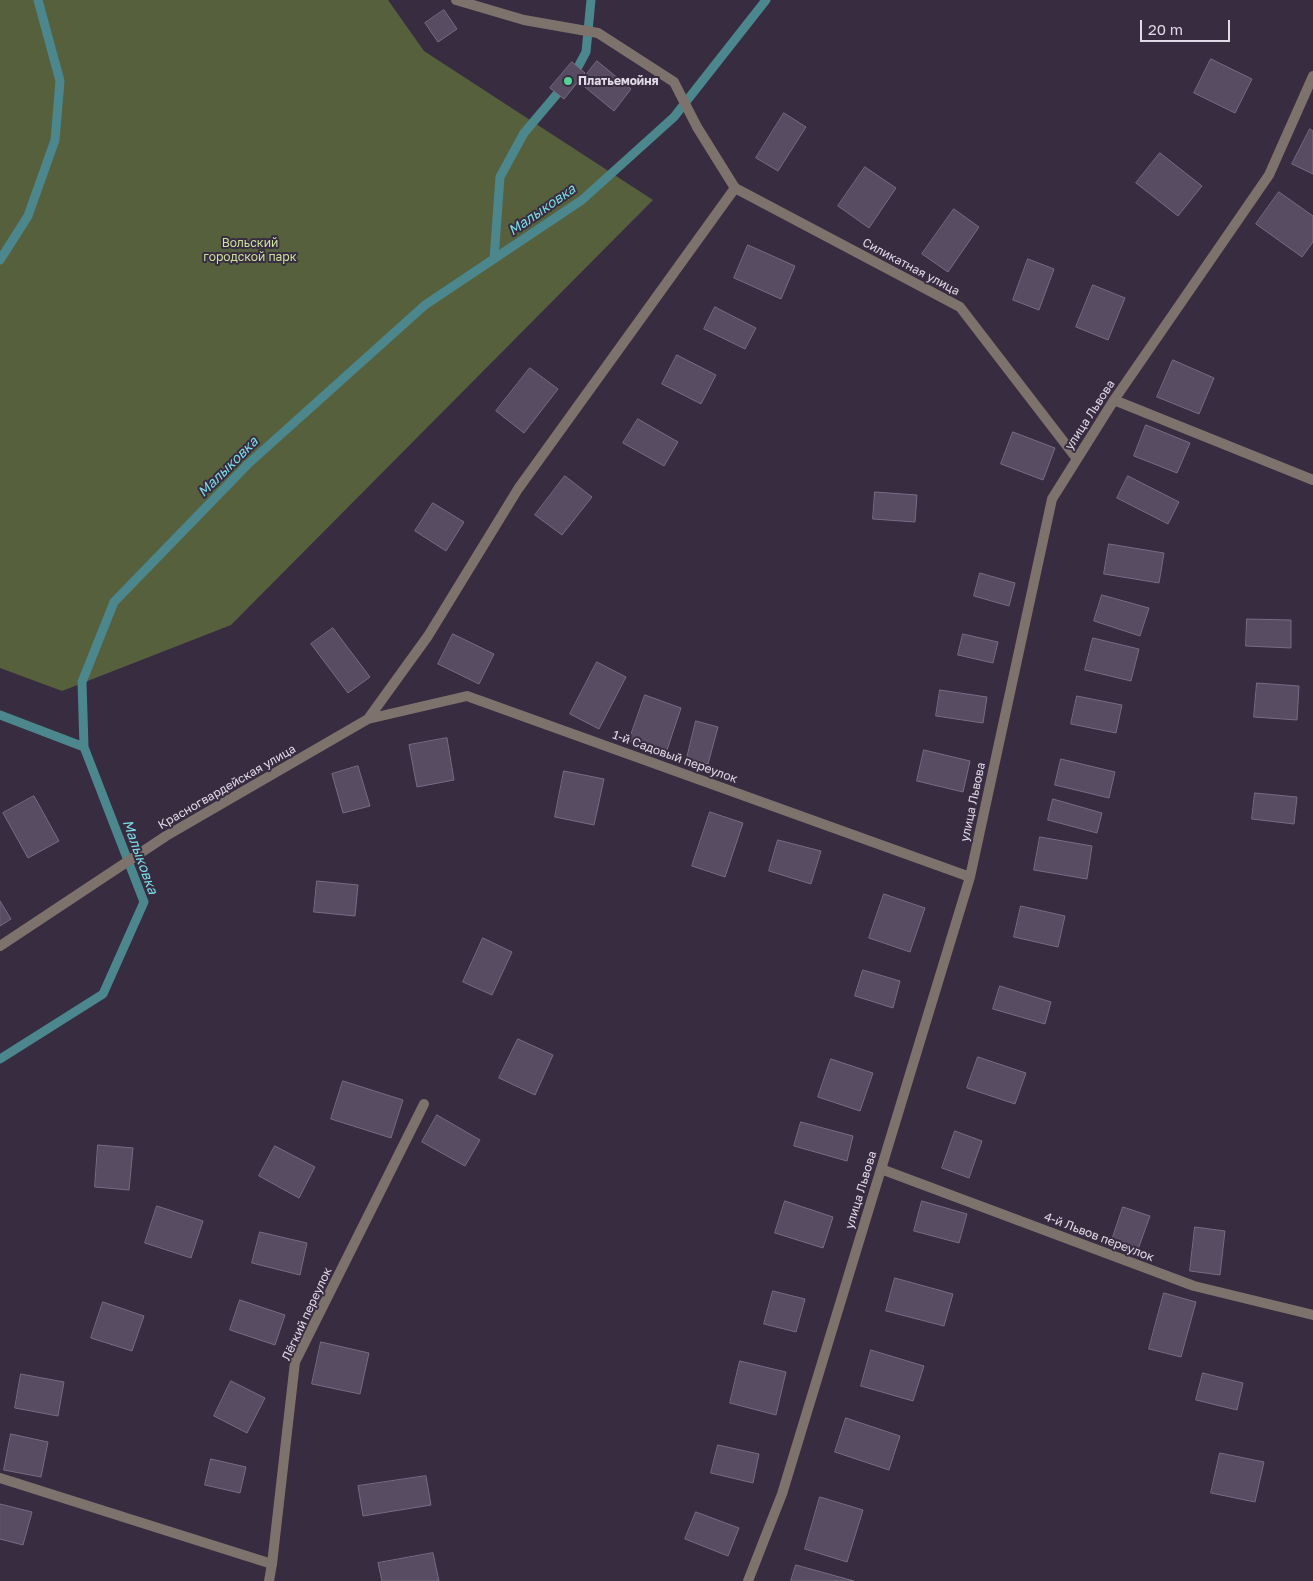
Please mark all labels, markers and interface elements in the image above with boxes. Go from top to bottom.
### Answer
scale bar [1143,10,1233,42]
text: 20 m [1148,20,1183,38]
place label: Платьемойня [578,74,659,88]
marker: Платьемойня [562,75,574,87]
water label: Малыковка [505,181,579,239]
street label: Силикатная улица [860,235,962,299]
park label: Вольский городской парк [203,236,297,264]
street label: улица Львова [1062,377,1118,453]
water label: Малыковка [194,433,262,501]
street label: 1-й Садовый переулок [611,728,739,786]
street label: Красногвардейская улица [156,742,298,832]
street label: улица Львова [958,761,988,843]
water label: Малыковка [119,817,161,897]
street label: улица Львова [842,1149,880,1231]
street label: 4-й Львов переулок [1042,1209,1156,1265]
street label: Лёгкий переулок [279,1265,335,1363]

